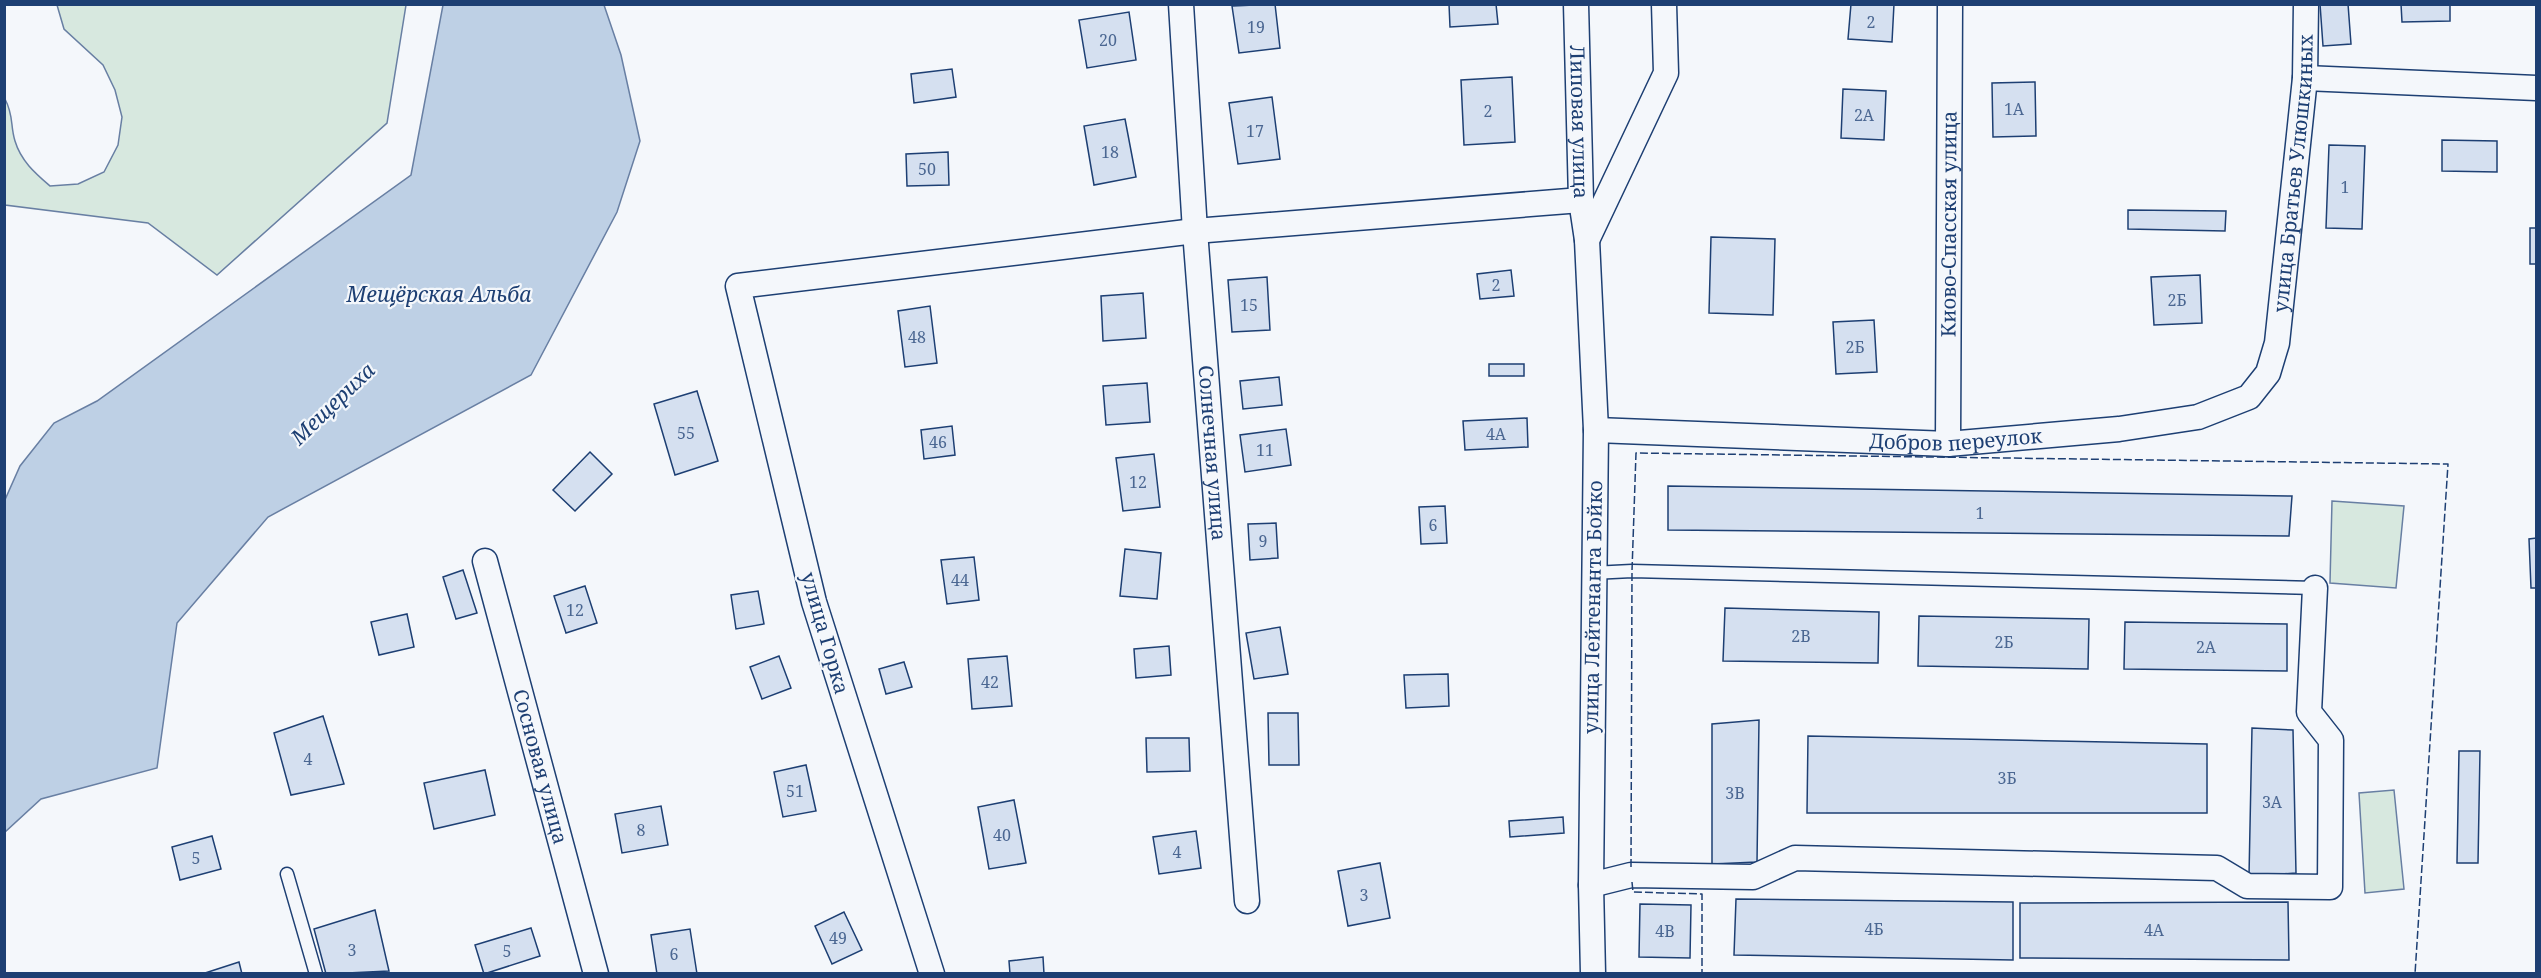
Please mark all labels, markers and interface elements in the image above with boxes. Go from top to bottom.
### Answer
house number: 2 [1867,11,1875,33]
house number: 19 [1247,16,1265,38]
house number: 20 [1099,29,1117,51]
street label: улица Братьев Улюшкиных [2266,34,2319,314]
street label: Липовая улица [1564,45,1595,199]
house number: 1А [2004,98,2025,120]
house number: 2 [1484,100,1492,122]
house number: 2А [1854,104,1875,126]
street label: Киово-Спасская улица [1934,111,1963,337]
house number: 17 [1246,120,1264,142]
house number: 18 [1101,141,1119,163]
house number: 50 [918,158,936,180]
house number: 1 [2341,176,2349,198]
house number: 2 [1492,274,1500,296]
water label: Мещёрская Альба [346,280,532,308]
house number: 2Б [2167,289,2187,311]
house number: 15 [1240,294,1258,316]
house number: 48 [908,326,926,348]
house number: 2Б [1845,336,1865,358]
water label: Мещериха [283,356,380,451]
street label: Солнечная улица [1192,364,1233,542]
house number: 55 [677,422,695,444]
street label: Добров переулок [1869,422,2043,457]
house number: 4А [1486,423,1507,445]
house number: 46 [929,431,947,453]
house number: 11 [1256,439,1274,461]
house number: 12 [1129,471,1147,493]
street label: улица Лейтенанта Бойко [1577,480,1608,734]
house number: 1 [1976,502,1984,524]
house number: 6 [1429,514,1438,536]
house number: 9 [1259,530,1267,552]
street label: улица Горка [795,569,856,697]
house number: 44 [951,569,969,591]
house number: 12 [566,599,584,621]
house number: 2В [1791,625,1811,647]
house number: 2Б [1994,631,2014,653]
house number: 2А [2196,636,2217,658]
house number: 42 [981,671,999,693]
street label: Сосновая улица [507,686,575,847]
house number: 4 [304,748,313,770]
house number: 3Б [1997,767,2017,789]
house number: 51 [786,780,804,802]
house number: 3В [1725,782,1745,804]
house number: 3А [2262,791,2283,813]
house number: 8 [637,819,646,841]
house number: 40 [993,824,1011,846]
house number: 4 [1173,841,1182,863]
house number: 5 [192,847,200,869]
house number: 3 [1360,884,1369,906]
house number: 4Б [1864,918,1884,940]
house number: 4А [2144,919,2165,941]
house number: 4В [1655,920,1675,942]
house number: 49 [829,927,847,949]
house number: 3 [348,939,357,961]
house number: 5 [503,940,511,962]
house number: 6 [670,943,679,965]

